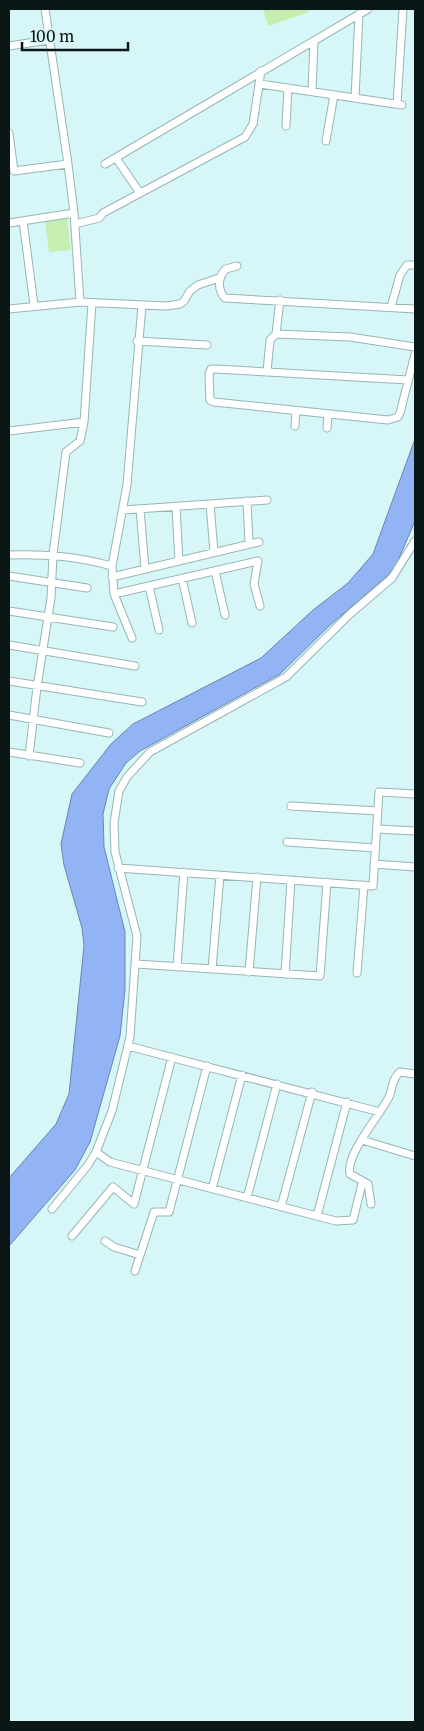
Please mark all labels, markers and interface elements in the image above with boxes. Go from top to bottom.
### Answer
scale bar [22,20,129,52]
text: 100 m [30,27,74,46]

